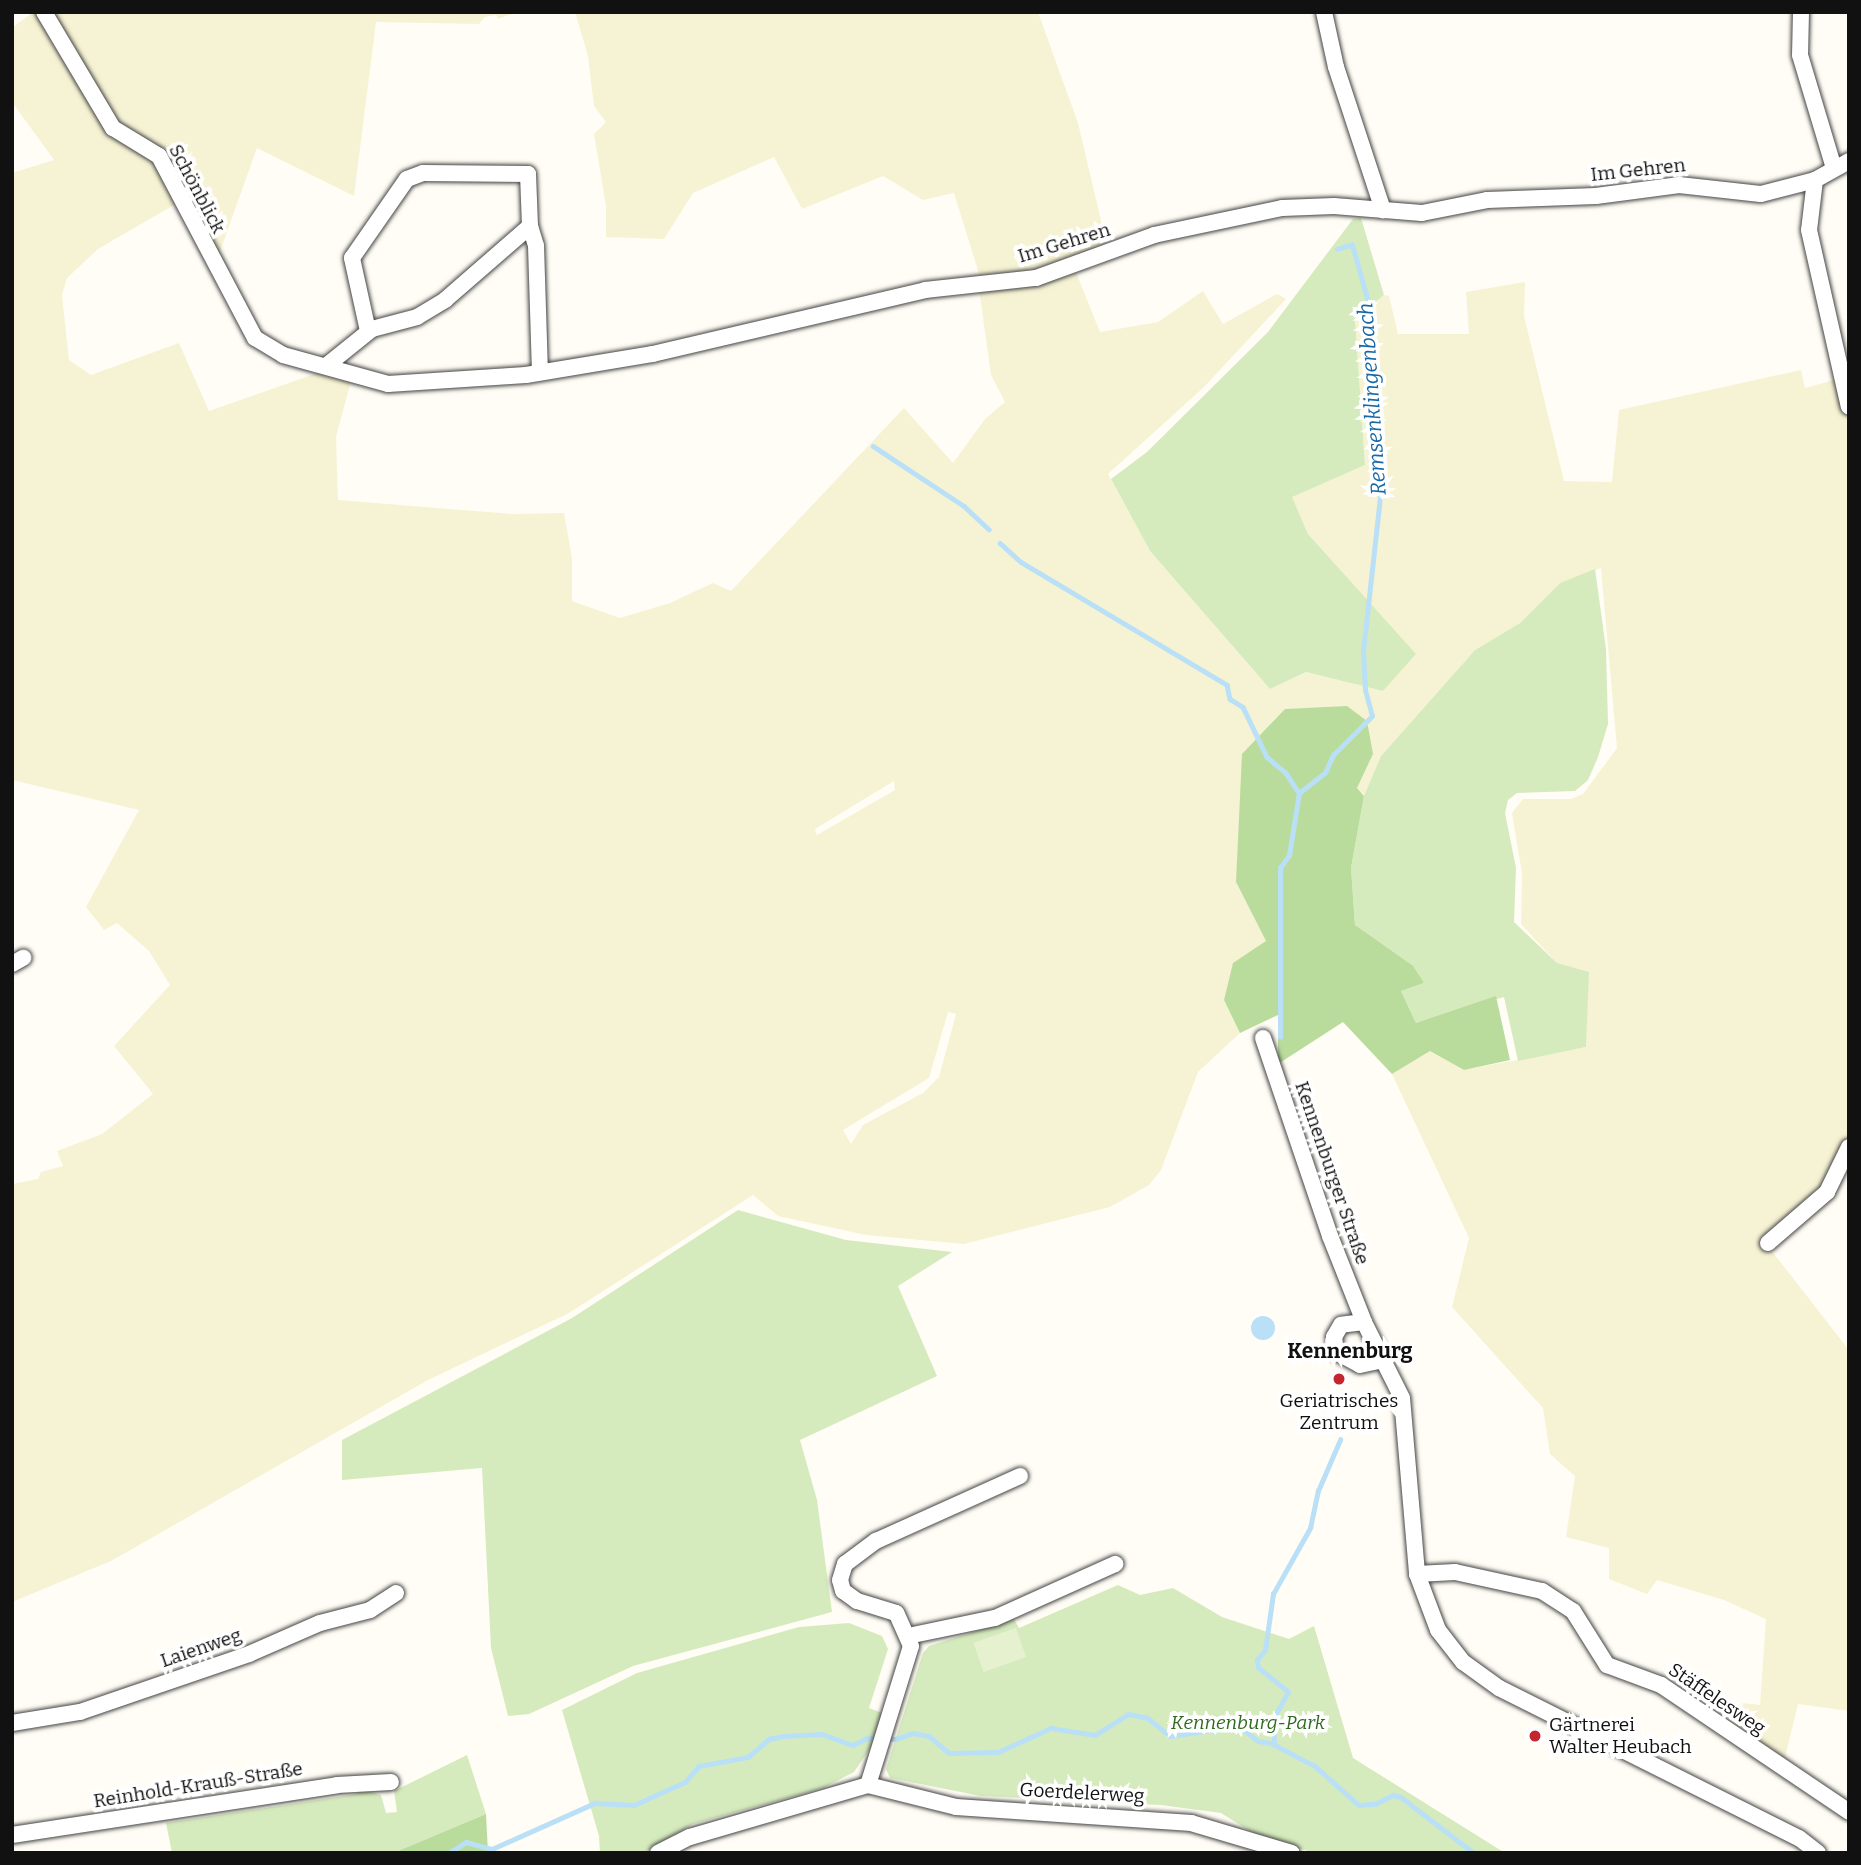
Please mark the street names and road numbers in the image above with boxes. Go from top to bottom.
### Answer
street label: Schönblick [164,141,230,237]
street label: Im Gehren [1589,154,1687,186]
street label: Im Gehren [1015,218,1113,268]
street label: Kennenburger Straße [1290,1078,1374,1268]
street label: Laienweg [158,1624,244,1672]
street label: Stäffelesweg [1664,1658,1770,1740]
street label: Reinhold-Krauß-Straße [92,1757,304,1813]
street label: Goerdelerweg [1019,1778,1145,1808]

